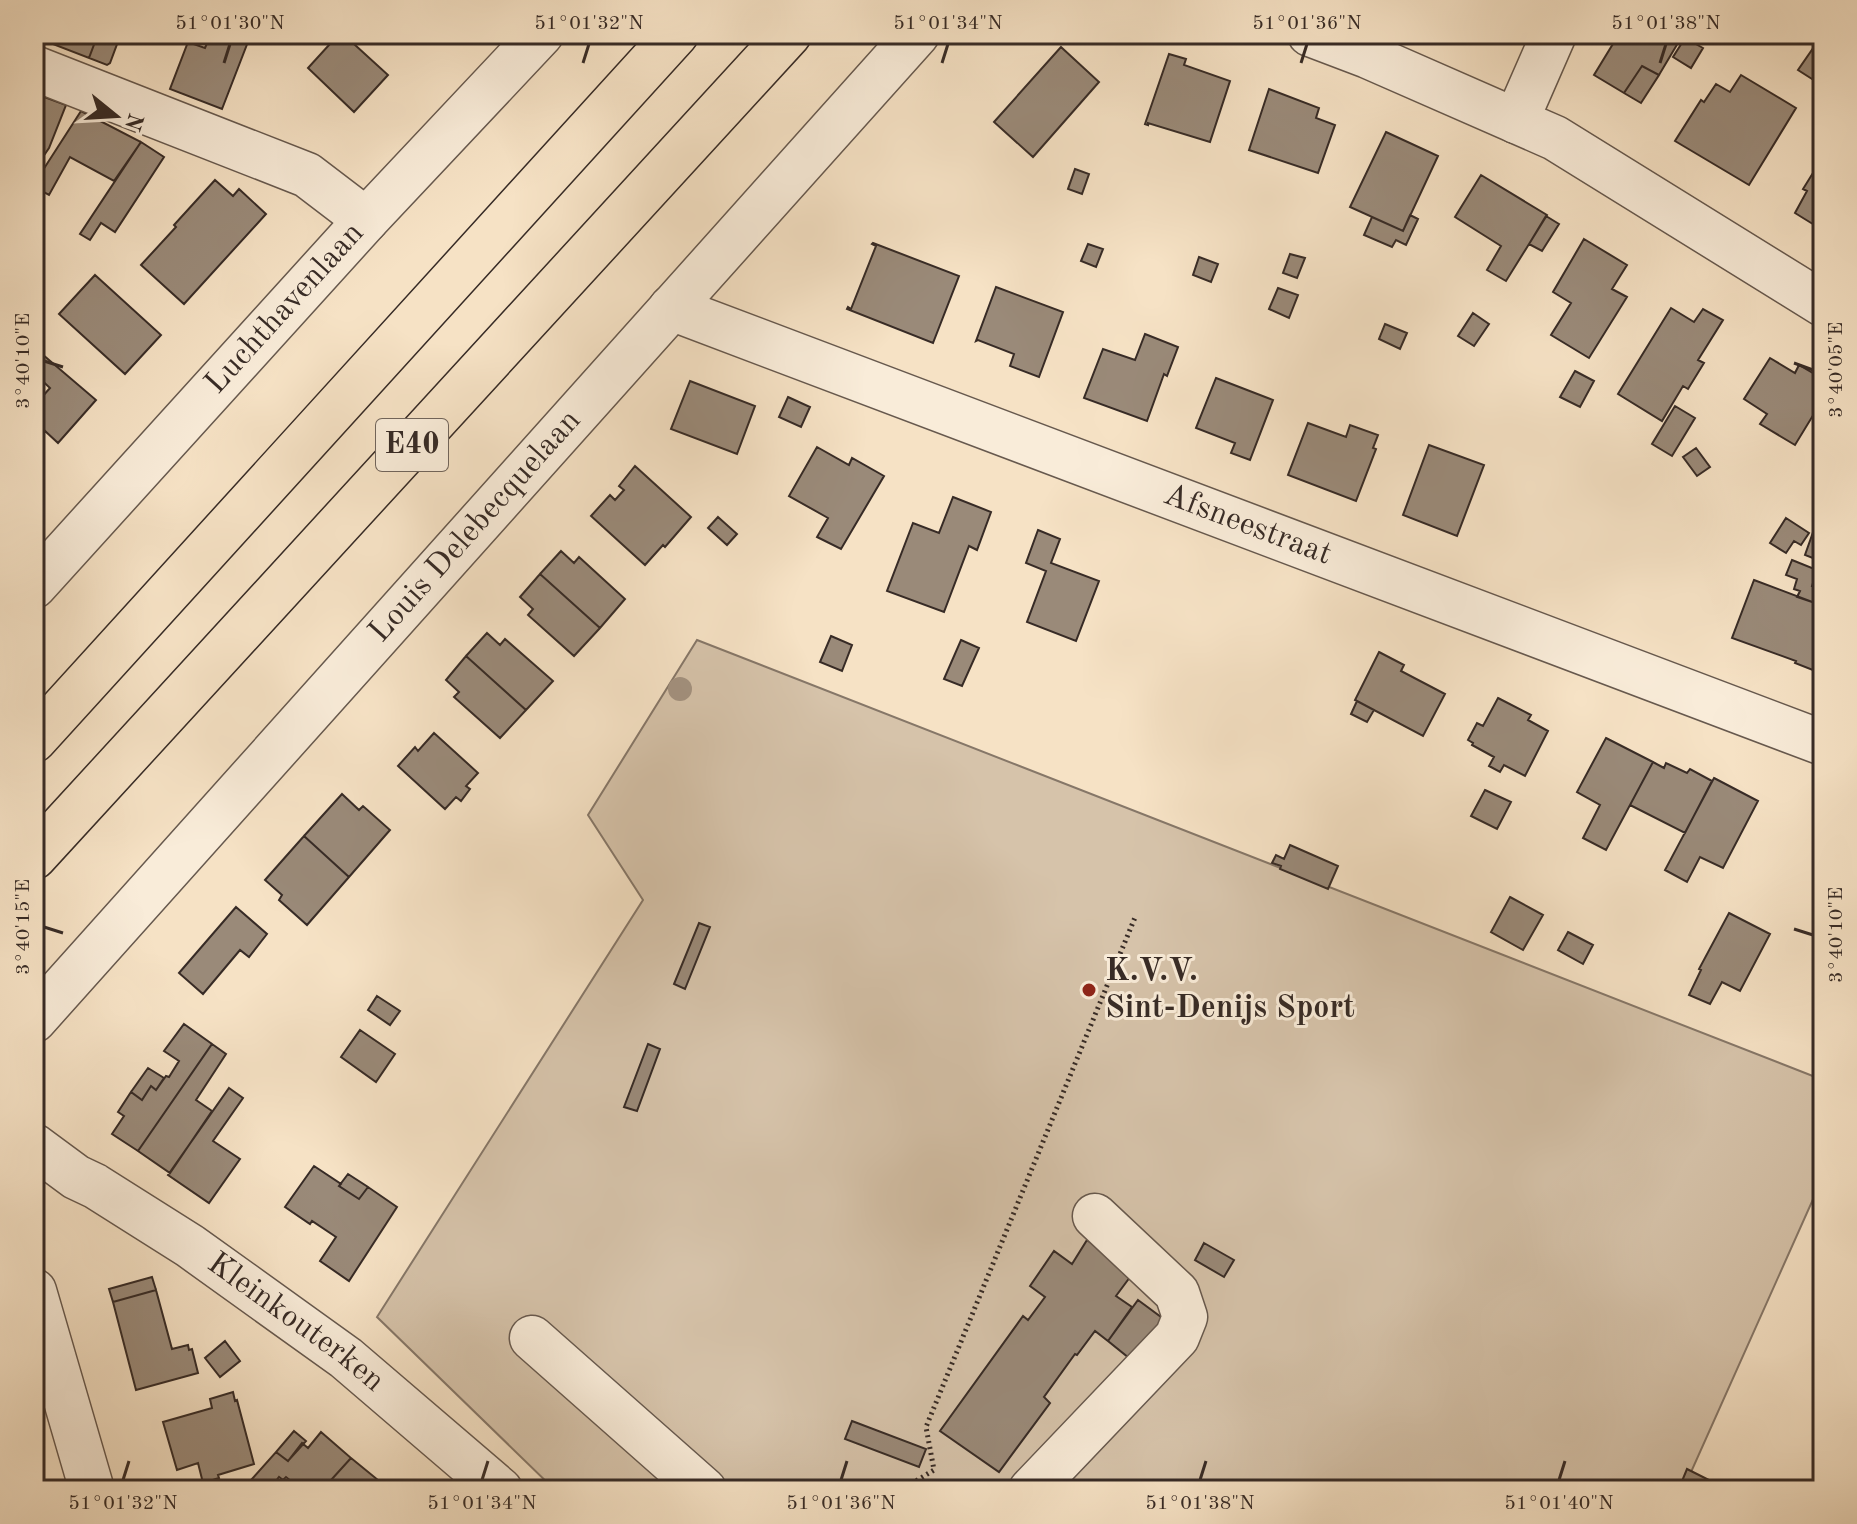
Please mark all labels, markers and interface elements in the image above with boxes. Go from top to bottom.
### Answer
text: 51°01'30"N [175,14,285,34]
text: 51°01'32"N [534,14,644,34]
text: 51°01'34"N [893,14,1003,34]
text: 51°01'36"N [1252,14,1362,34]
text: 51°01'38"N [1611,14,1721,34]
north arrow [76,76,156,156]
text: N [120,110,146,133]
street label: Luchthavenlaan [200,217,370,401]
text: 3°40'10"E [14,313,34,409]
text: 3°40'05"E [1827,322,1847,418]
street label: Louis Delebecquelaan [364,405,587,649]
road number: E40 [376,419,448,471]
street label: Afsneestraat [1159,479,1336,572]
text: 3°40'15"E [14,879,34,975]
text: 3°40'10"E [1827,887,1847,983]
place label: K.V.V. Sint-Denijs Sport [1105,956,1355,1025]
marker: K.V.V. Sint-Denijs Sport [1080,981,1098,999]
street label: Kleinkouterken [201,1248,390,1399]
text: 51°01'32"N [68,1494,178,1514]
text: 51°01'34"N [427,1494,537,1514]
text: 51°01'36"N [786,1494,896,1514]
text: 51°01'38"N [1145,1494,1255,1514]
text: 51°01'40"N [1504,1494,1614,1514]

